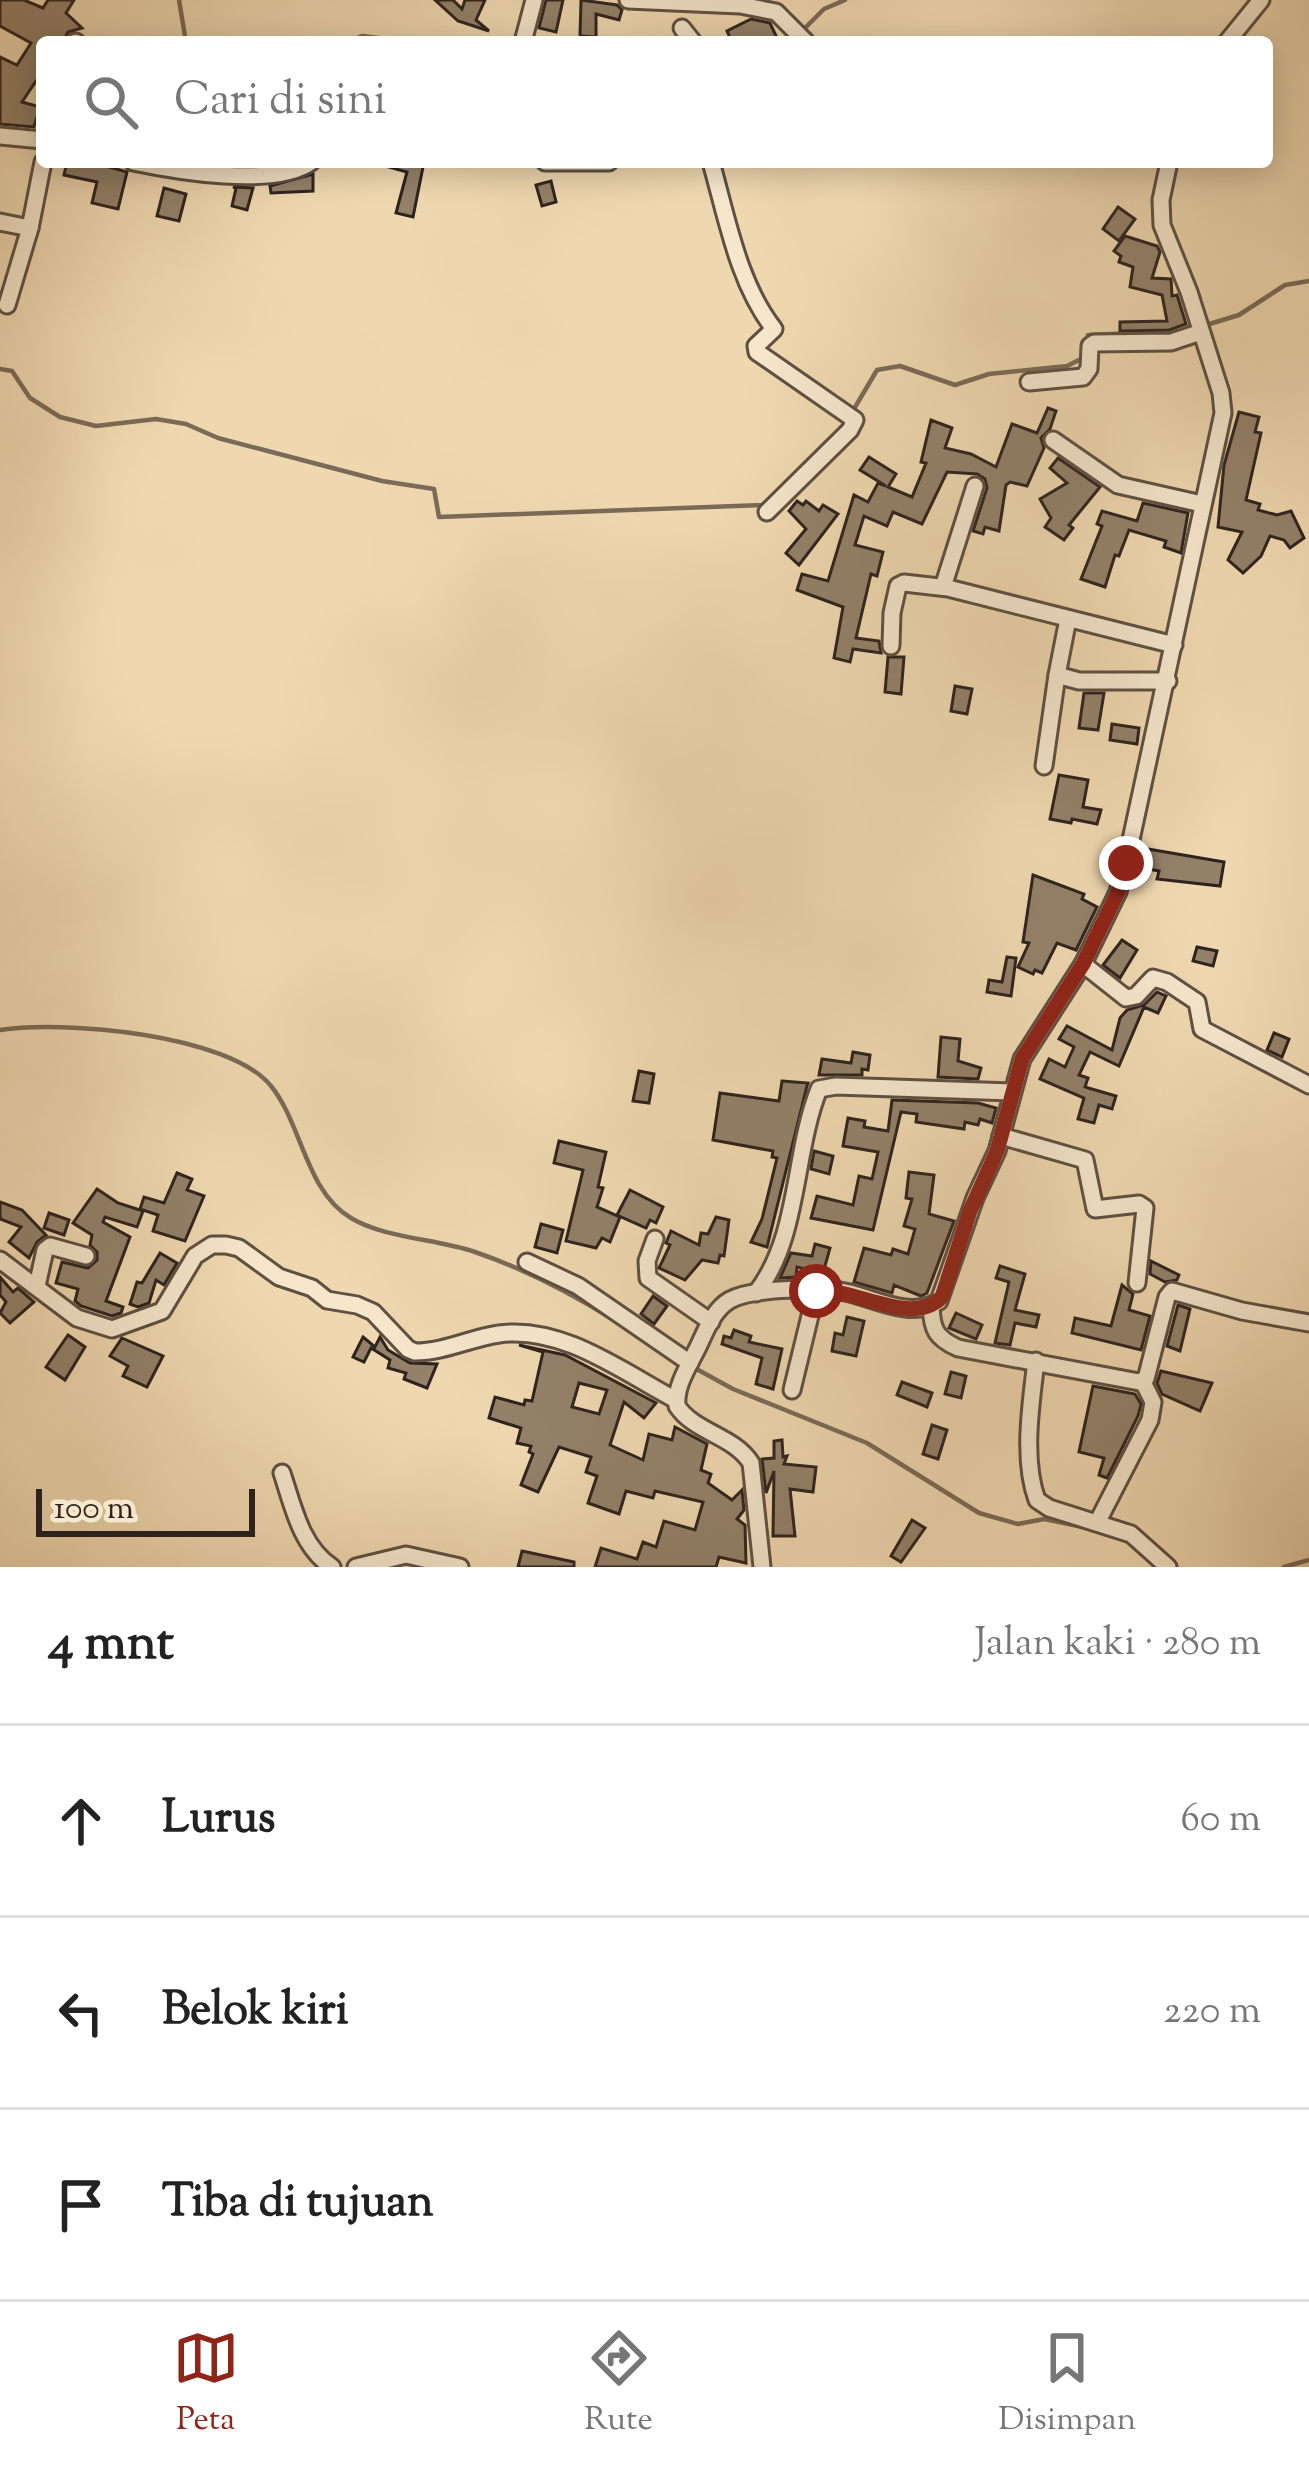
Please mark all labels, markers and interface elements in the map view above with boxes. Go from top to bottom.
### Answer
search box [36,36,1273,168]
icon: search [78,69,144,135]
text: Cari di sini [174,70,387,135]
route end [1099,836,1153,890]
route start [789,1264,843,1318]
scale bar [36,1483,255,1536]
text: 100 m [54,1486,134,1534]
text: 4 mnt [48,1609,174,1682]
text: Jalan kaki · 280 m [975,1617,1261,1673]
icon: ahead [48,1788,114,1854]
text: Lurus [162,1788,276,1853]
text: 60 m [1180,1793,1261,1849]
icon: left [48,1980,114,2046]
text: Belok kiri [162,1980,348,2045]
text: 220 m [1163,1985,1261,2041]
icon: arrive [48,2172,114,2238]
text: Tiba di tujuan [162,2172,434,2237]
tab: Peta [173,2325,239,2445]
tab: Rute [584,2325,653,2445]
tab: Disimpan [998,2325,1136,2445]

